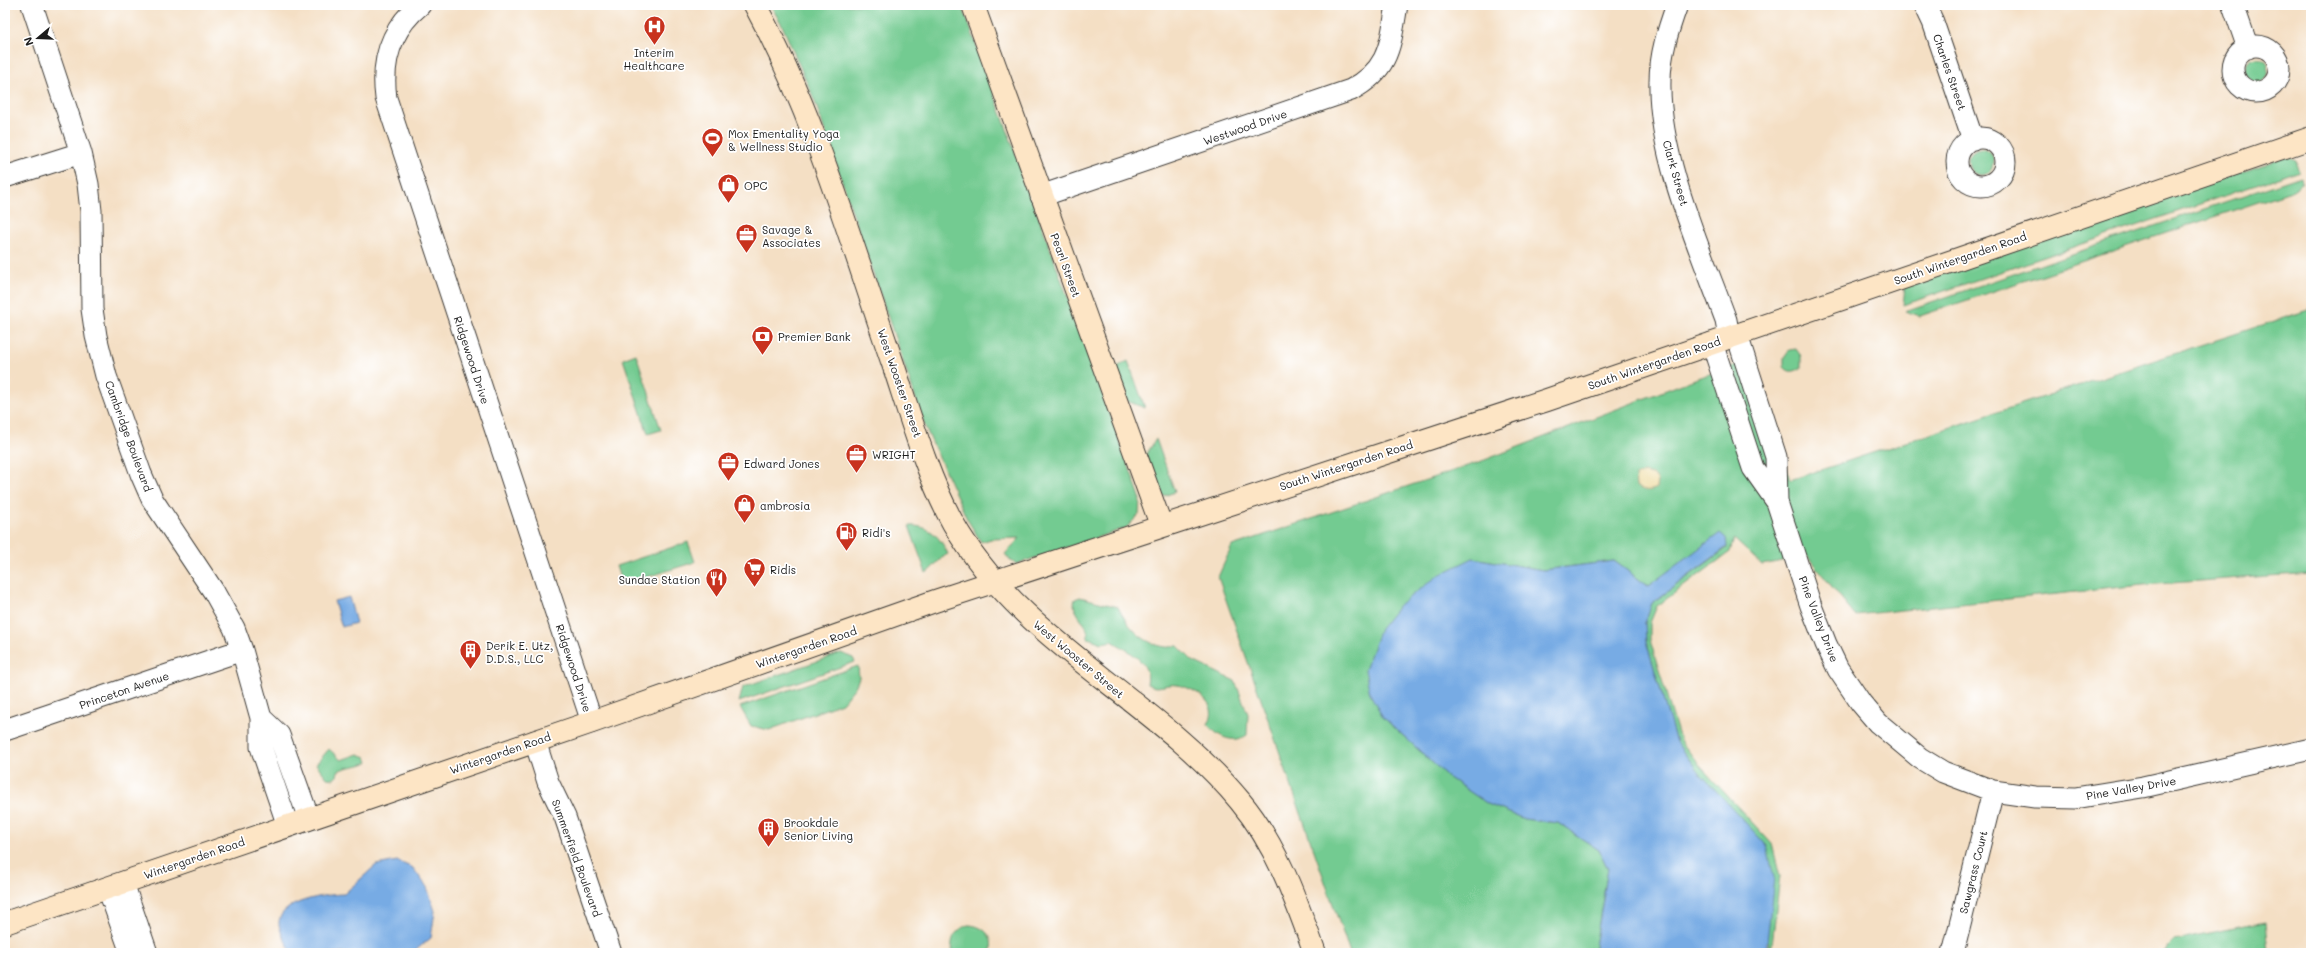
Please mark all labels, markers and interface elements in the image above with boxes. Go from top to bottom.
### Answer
hospital icon: Interim Healthcare [641,13,667,46]
north arrow [18,18,58,58]
street label: Charles Street [1930,32,1970,112]
text: N [20,35,37,48]
place label: Interim Healthcare [624,45,685,73]
street label: Westwood Drive [1201,106,1289,148]
sports icon: Mox Ementality Yoga & Wellness Studio [700,126,726,159]
place label: Mox Ementality Yoga & Wellness Studio [728,126,839,154]
street label: Clark Street [1660,139,1693,208]
shop icon: OPC [716,172,742,205]
place label: OPC [744,178,767,193]
office icon: Savage & Associates [734,222,760,255]
place label: Savage & Associates [762,222,821,250]
street label: South Wintergarden Road [1892,228,2028,288]
street label: Pearl Street [1047,231,1085,299]
street label: Ridgewood Drive [451,314,493,406]
bank icon: Premier Bank [750,323,776,356]
street label: West Wooster Street [874,327,926,439]
place label: Premier Bank [778,329,851,344]
street label: South Wintergarden Road [1586,333,1722,393]
street label: Cambridge Boulevard [102,378,156,494]
street label: South Wintergarden Road [1278,436,1415,494]
office icon: WRIGHT [844,441,870,474]
place label: WRIGHT [872,447,916,462]
office icon: Edward Jones [715,450,741,483]
place label: Edward Jones [744,456,820,471]
shop icon: ambrosia [731,492,757,525]
place label: ambrosia [760,498,810,513]
fuel station icon: Ridi's [833,519,859,552]
place label: Ridi's [862,525,891,540]
supermarket icon: Ridis [742,556,768,589]
place label: Ridis [770,562,796,577]
restaurant icon: Sundae Station [703,566,729,599]
place label: Sundae Station [619,572,700,587]
street label: Pine Valley Drive [1796,574,1842,664]
street label: West Wooster Street [1031,617,1128,701]
street label: Ridgewood Drive [553,622,595,714]
street label: Wintergarden Road [754,623,859,671]
building icon: Derik E. Utz, D.D.S., LLC [457,638,483,671]
place label: Derik E. Utz, D.D.S., LLC [486,638,553,666]
street label: Princeton Avenue [77,668,171,712]
street label: Wintergarden Road [448,729,553,777]
street label: Pine Valley Drive [2085,773,2177,803]
street label: Summerfield Boulevard [549,797,605,919]
building icon: Brookdale Senior Living [755,815,781,848]
place label: Brookdale Senior Living [784,815,853,843]
street label: Sawgrass Court [1955,829,1991,915]
street label: Wintergarden Road [142,834,247,882]

